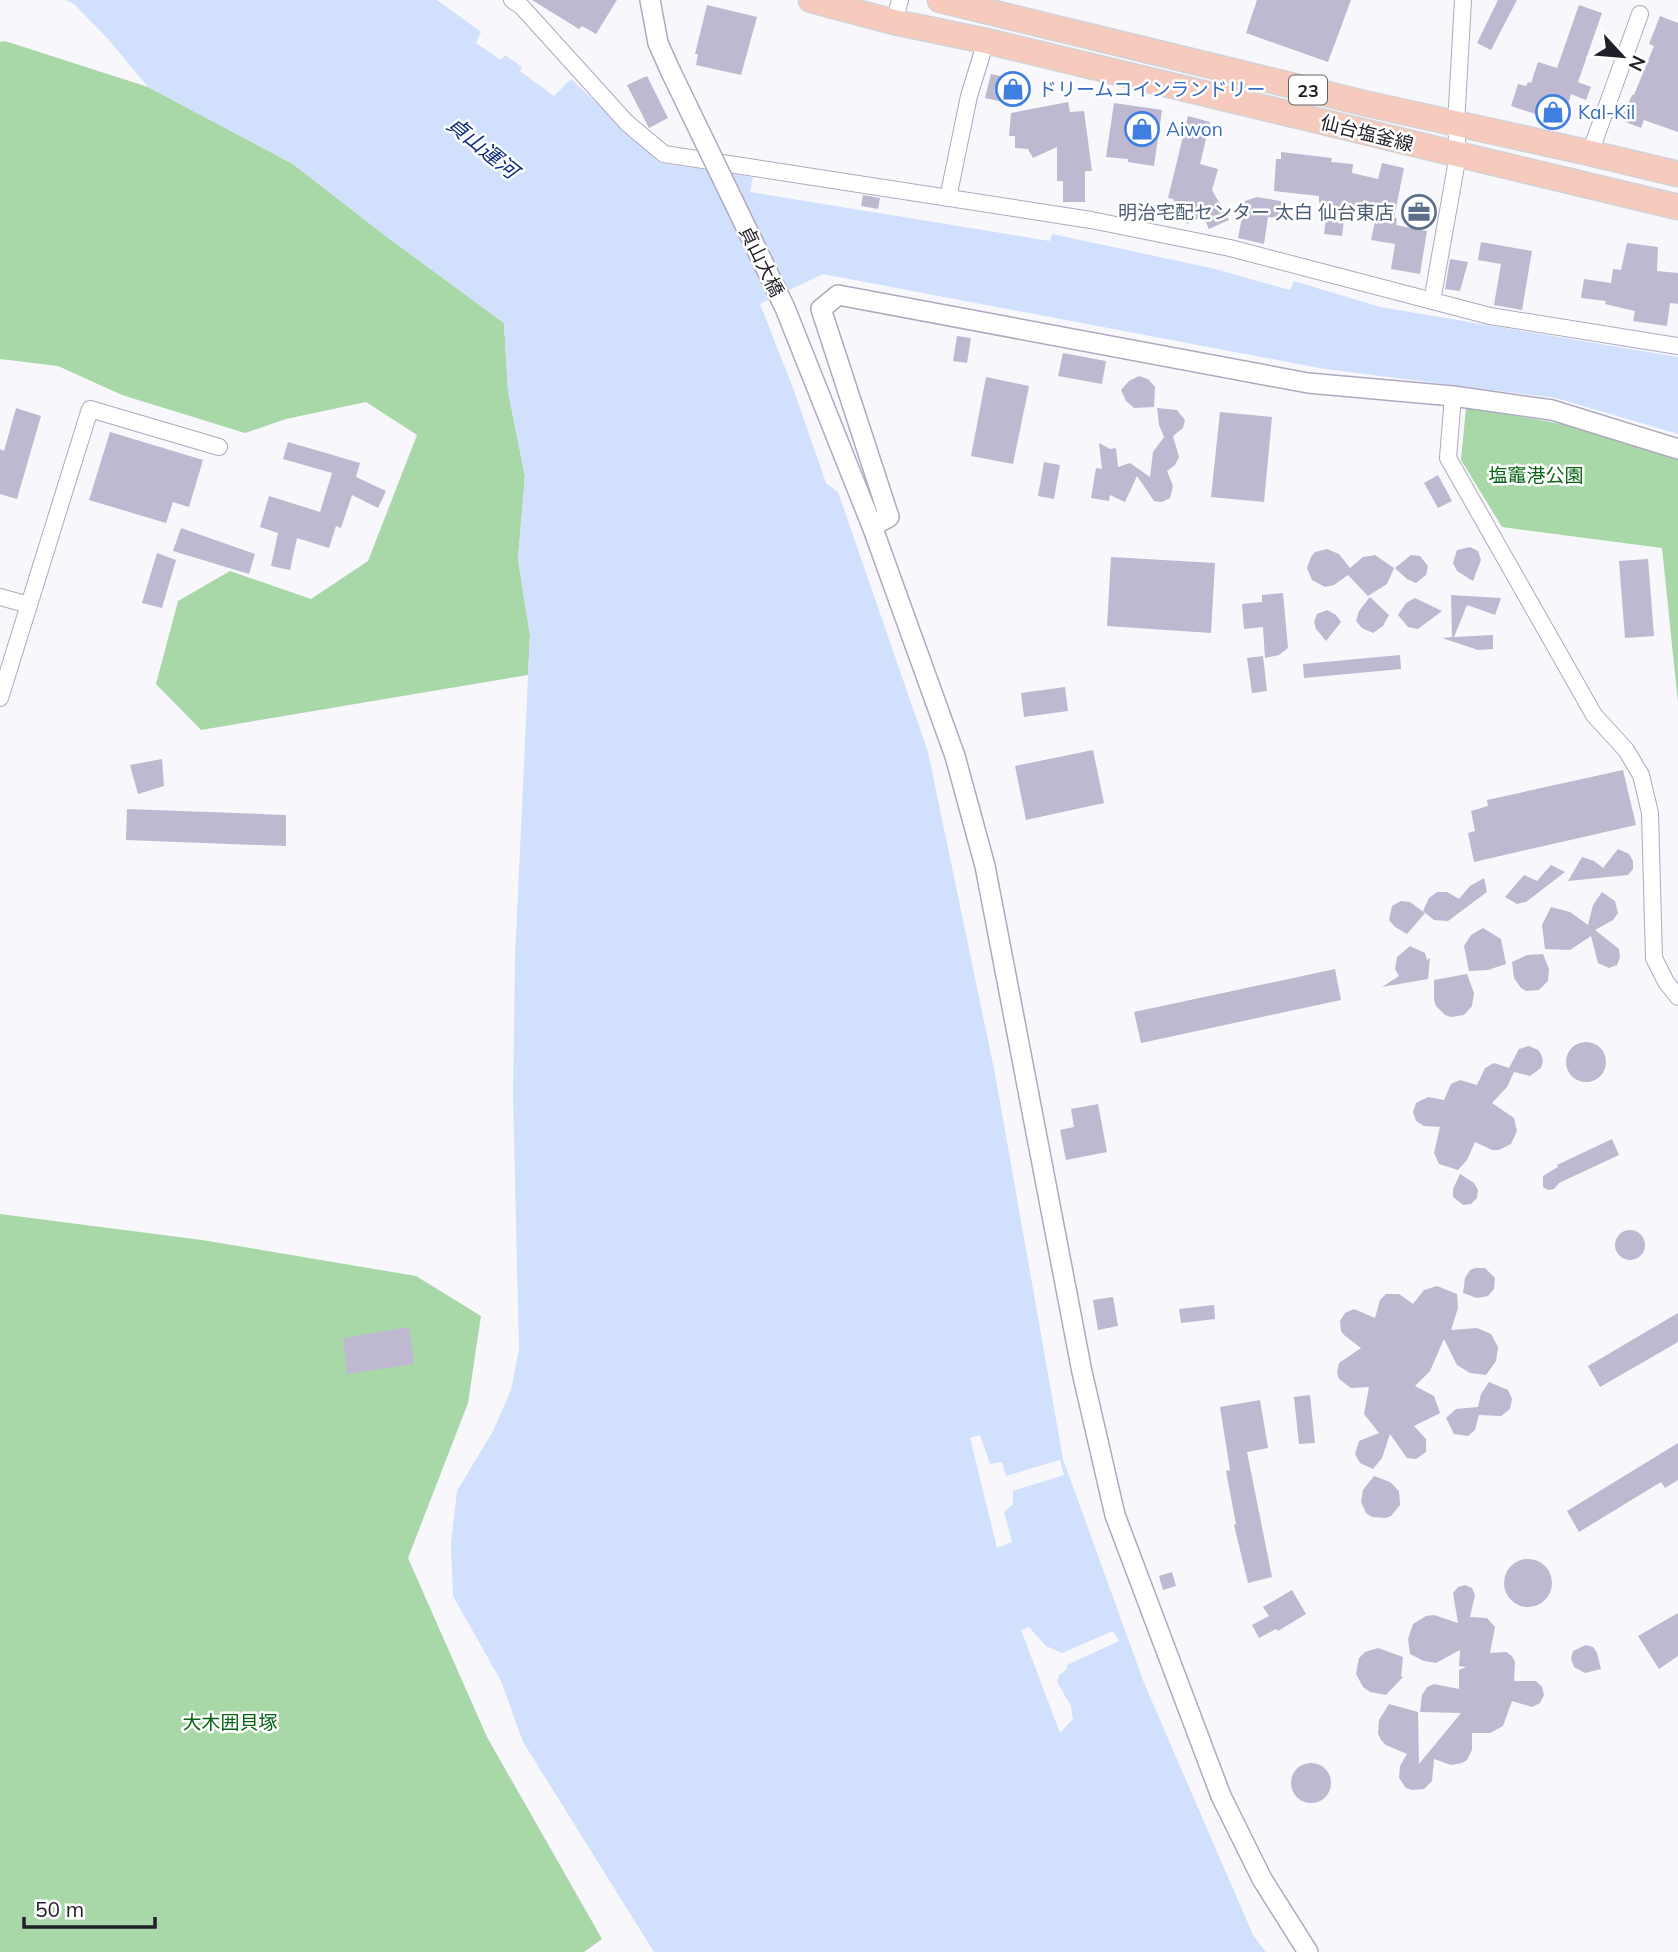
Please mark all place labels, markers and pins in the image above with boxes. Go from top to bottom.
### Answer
shop icon: ドリームコインランドリー [994,70,1032,108]
place label: ドリームコインランドリー [1038,77,1265,101]
shop icon: Kal-Kil [1534,93,1572,131]
place label: Kal-Kil [1578,100,1635,124]
shop icon: Aiwon [1123,110,1161,148]
place label: Aiwon [1166,117,1223,141]
office icon: 明治宅配センター 太白 仙台東店 [1400,193,1438,231]
place label: 明治宅配センター 太白 仙台東店 [1118,200,1394,224]

